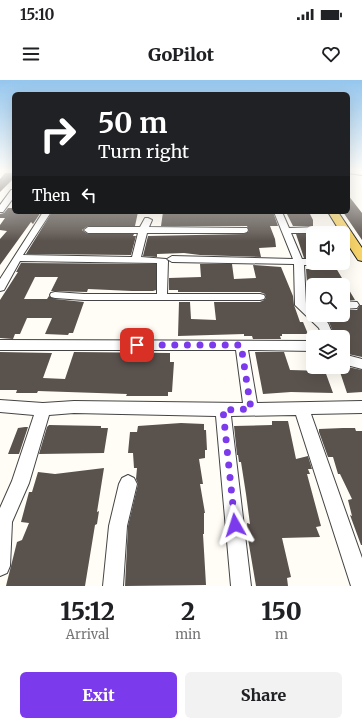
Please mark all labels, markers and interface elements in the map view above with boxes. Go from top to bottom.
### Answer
text: 15:10 [20,5,54,24]
icon: menu [20,43,42,65]
text: GoPilot [148,43,214,66]
icon: heart [320,43,342,65]
text: 50 m [98,105,167,141]
icon: right [32,108,84,160]
text: Turn right [98,140,189,163]
icon: left [78,184,100,206]
text: Then [32,186,70,205]
map controls [306,226,350,374]
button: sound [306,226,350,270]
button: search [306,278,350,322]
pin [120,328,154,362]
button: layers [306,330,350,374]
icon: arrive [126,334,148,356]
position arrow [214,504,256,546]
text: 15:12 [60,596,115,627]
text: 2 [181,596,195,627]
text: 150 [261,596,302,627]
text: Arrival [66,626,109,643]
text: min [175,626,201,643]
text: m [275,626,288,643]
button: Exit [20,672,177,718]
button: Share [185,672,342,718]

